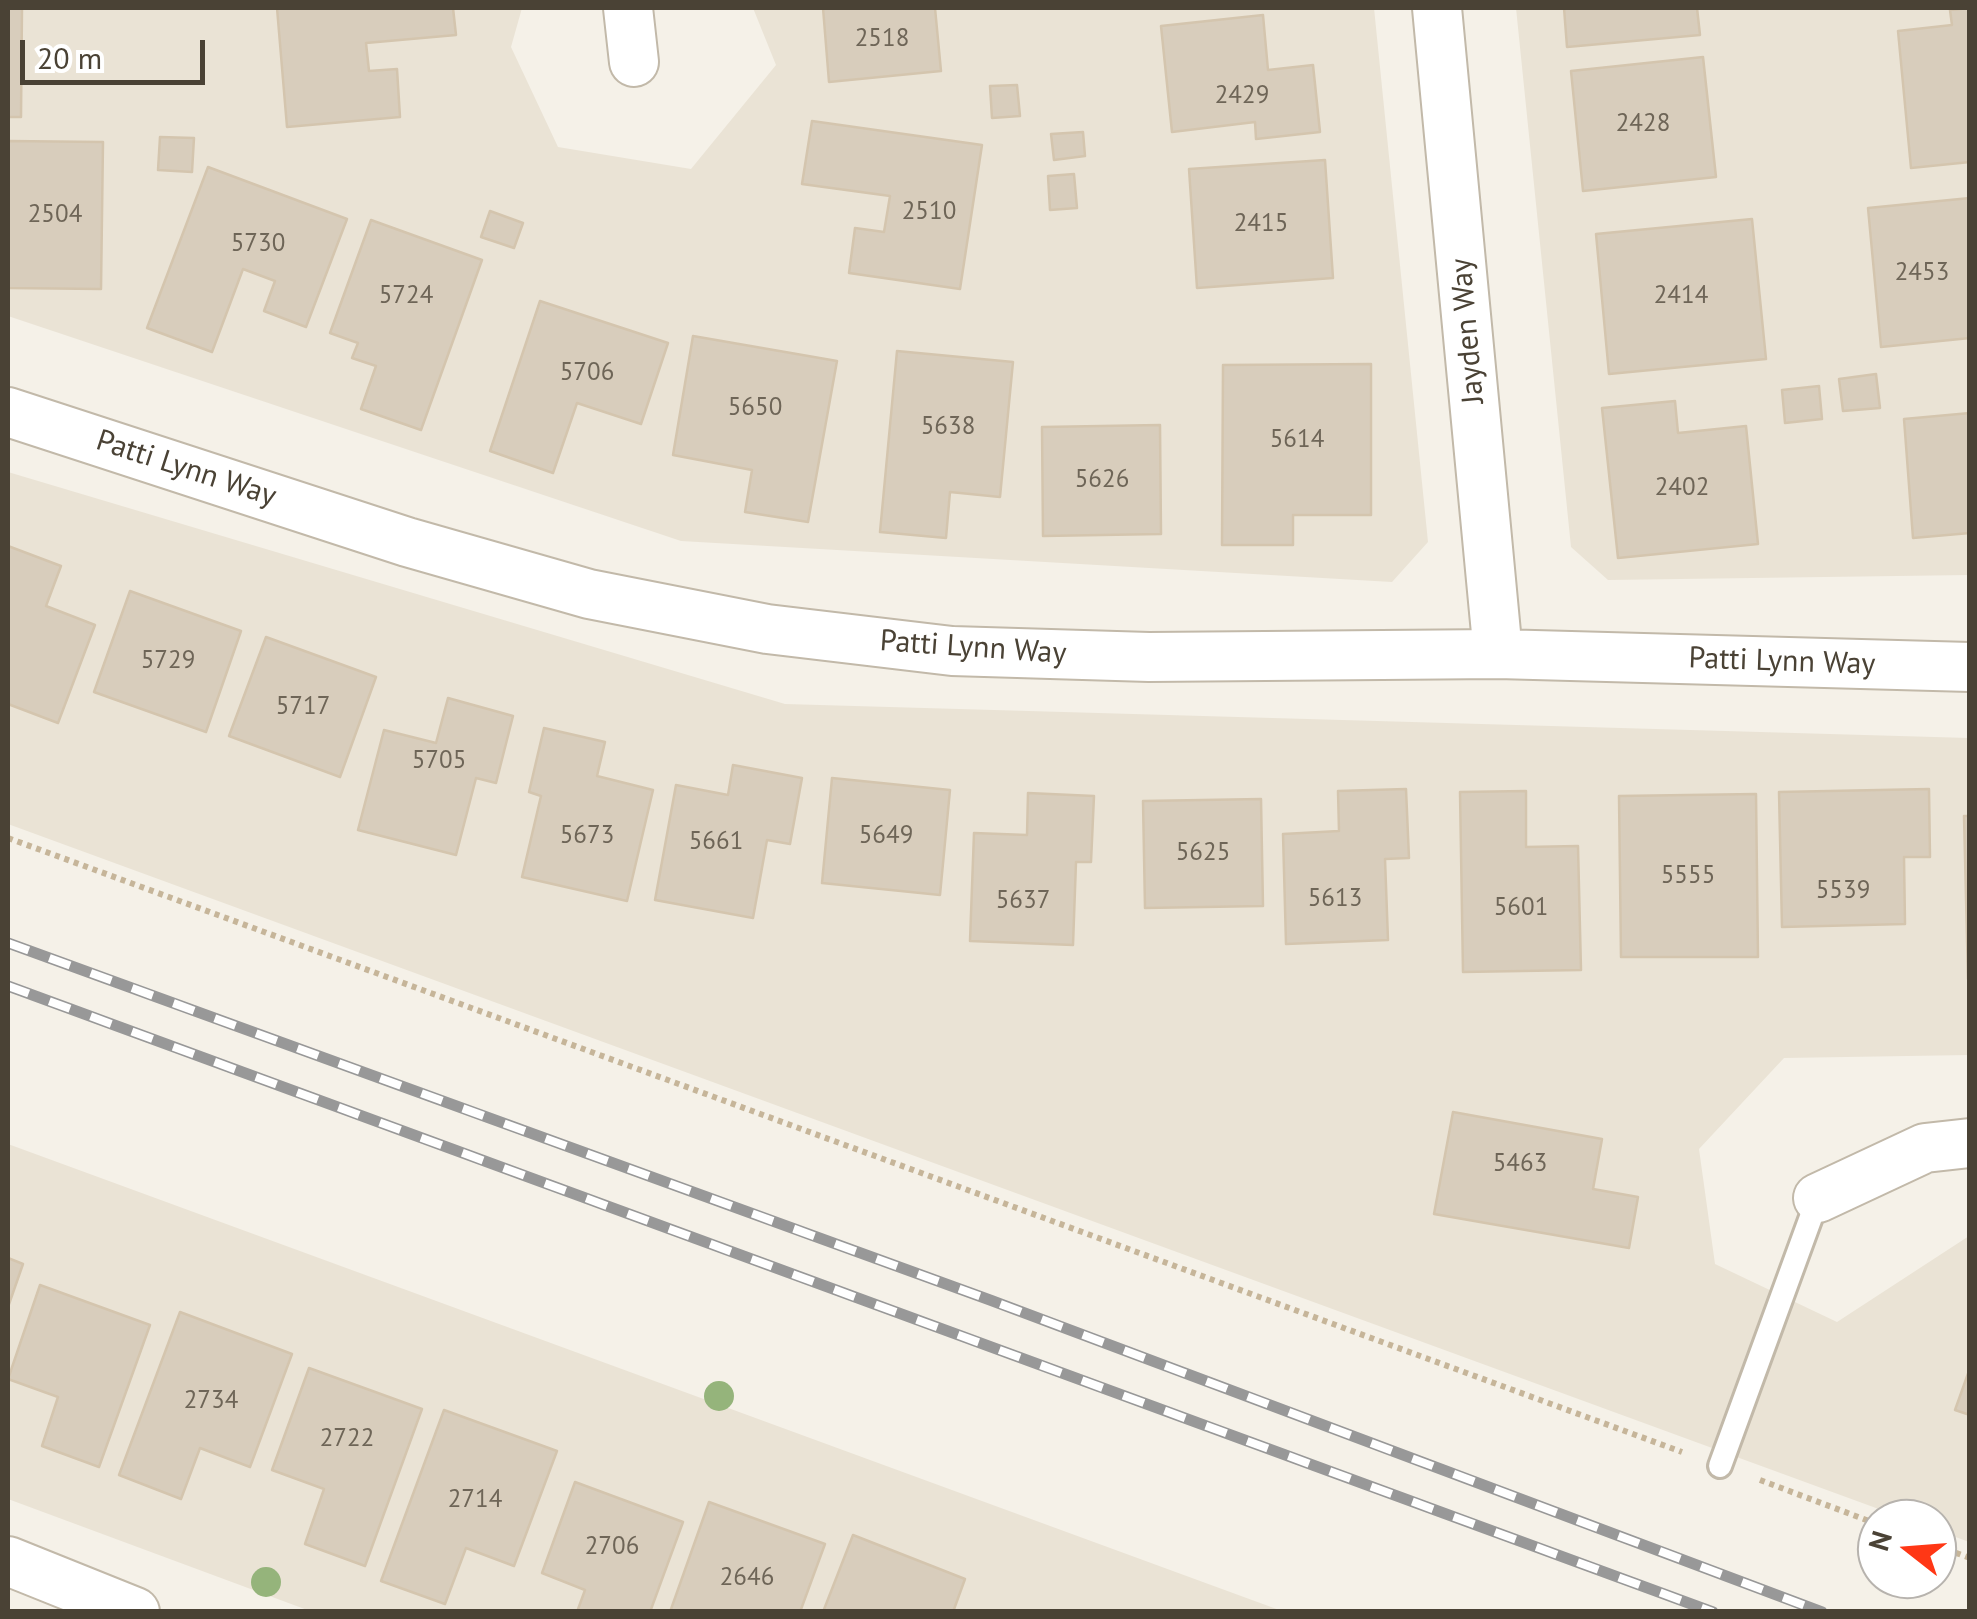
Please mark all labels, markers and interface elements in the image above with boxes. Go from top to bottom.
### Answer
scale bar [25,20,210,82]
house number: 2518 [855,24,909,54]
text: 20 m [37,38,102,77]
house number: 2429 [1215,81,1269,111]
house number: 2428 [1616,109,1670,139]
house number: 2510 [902,197,956,227]
house number: 2504 [28,200,82,230]
house number: 2415 [1234,209,1288,239]
house number: 5730 [231,229,285,259]
street label: Jayden Way [1444,257,1492,405]
house number: 2453 [1895,258,1949,288]
house number: 5724 [379,281,433,311]
house number: 2414 [1654,281,1708,311]
house number: 5706 [560,358,614,388]
house number: 5650 [728,393,782,423]
house number: 5638 [921,412,975,442]
street label: Patti Lynn Way [92,423,280,515]
house number: 5614 [1270,425,1324,455]
house number: 5626 [1075,465,1129,495]
house number: 2402 [1655,473,1709,503]
street label: Patti Lynn Way [879,624,1067,672]
street label: Patti Lynn Way [1688,641,1876,683]
house number: 5729 [141,646,195,676]
house number: 5717 [276,692,330,722]
house number: 5705 [412,746,466,776]
house number: 5673 [560,821,614,851]
house number: 5649 [859,821,913,851]
house number: 5661 [689,827,743,857]
house number: 5625 [1176,838,1230,868]
house number: 5555 [1661,861,1715,891]
house number: 5539 [1816,876,1870,906]
house number: 5613 [1308,884,1362,914]
house number: 5637 [996,886,1050,916]
house number: 5601 [1494,893,1548,923]
house number: 5463 [1493,1149,1547,1179]
house number: 2734 [184,1386,238,1416]
house number: 2722 [320,1424,374,1454]
house number: 2714 [448,1485,502,1515]
north arrow [1857,1499,1957,1599]
text: N [1859,1526,1900,1555]
house number: 2706 [585,1532,639,1562]
house number: 2646 [720,1563,774,1593]

